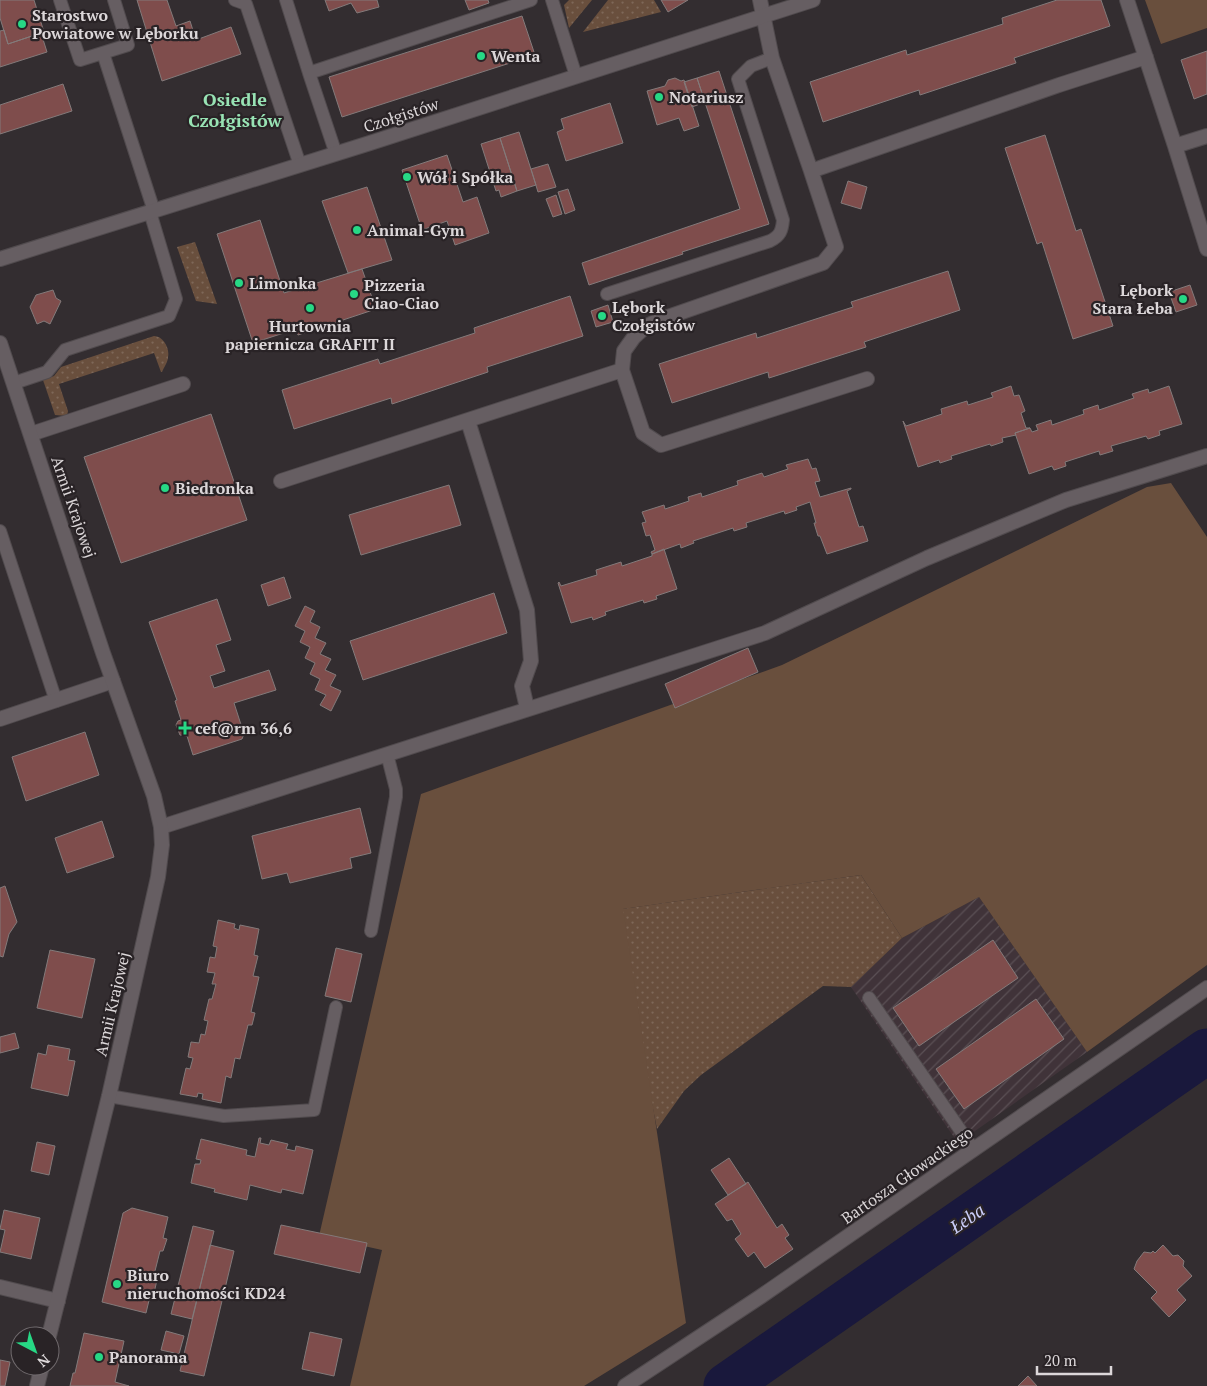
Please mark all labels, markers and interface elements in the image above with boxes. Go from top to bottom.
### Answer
place label: Starostwo Powiatowe w Lęborku [32,4,199,44]
marker: Starostwo Powiatowe w Lęborku [16,18,28,30]
place label: Wenta [491,45,541,67]
marker: Wenta [475,50,487,62]
place label: Notariusz [669,86,743,108]
district label: Osiedle Czołgistów [188,87,283,132]
marker: Notariusz [653,91,665,103]
street label: Czołgistów [361,92,442,138]
place label: Wół i Spółka [417,166,514,188]
marker: Wół i Spółka [401,171,413,183]
place label: Animal-Gym [367,219,465,241]
marker: Animal-Gym [351,224,363,236]
place label: Limonka [249,272,317,294]
place label: Pizzeria Ciao-Ciao [364,274,439,314]
marker: Limonka [233,277,245,289]
place label: Lębork Stara Łeba [1092,279,1174,319]
marker: Pizzeria Ciao-Ciao [348,288,360,300]
marker: Lębork Stara Łeba [1177,293,1189,305]
place label: Lębork Czołgistów [612,296,695,336]
marker: Hurtownia papiernicza GRAFIT II [304,302,316,314]
marker: Lębork Czołgistów [596,310,608,322]
place label: Hurtownia papiernicza GRAFIT II [225,315,395,355]
street label: Armii Krajowej [46,453,102,561]
place label: Biedronka [175,477,254,499]
marker: Biedronka [159,482,171,494]
place label: cef@rm 36,6 [195,717,292,739]
marker: cef@rm 36,6 [179,722,191,734]
street label: Armii Krajowej [89,950,135,1058]
street label: Bartosza Głowackiego [837,1121,977,1229]
water label: Łeba [944,1198,989,1239]
place label: Biuro nieruchomości KD24 [127,1264,286,1304]
marker: Biuro nieruchomości KD24 [111,1278,123,1290]
north arrow [10,1326,60,1376]
scale bar [1037,1344,1111,1376]
place label: Panorama [109,1346,187,1368]
text: 20 m [1044,1350,1077,1370]
text: N [33,1351,54,1372]
marker: Panorama [93,1351,105,1363]

